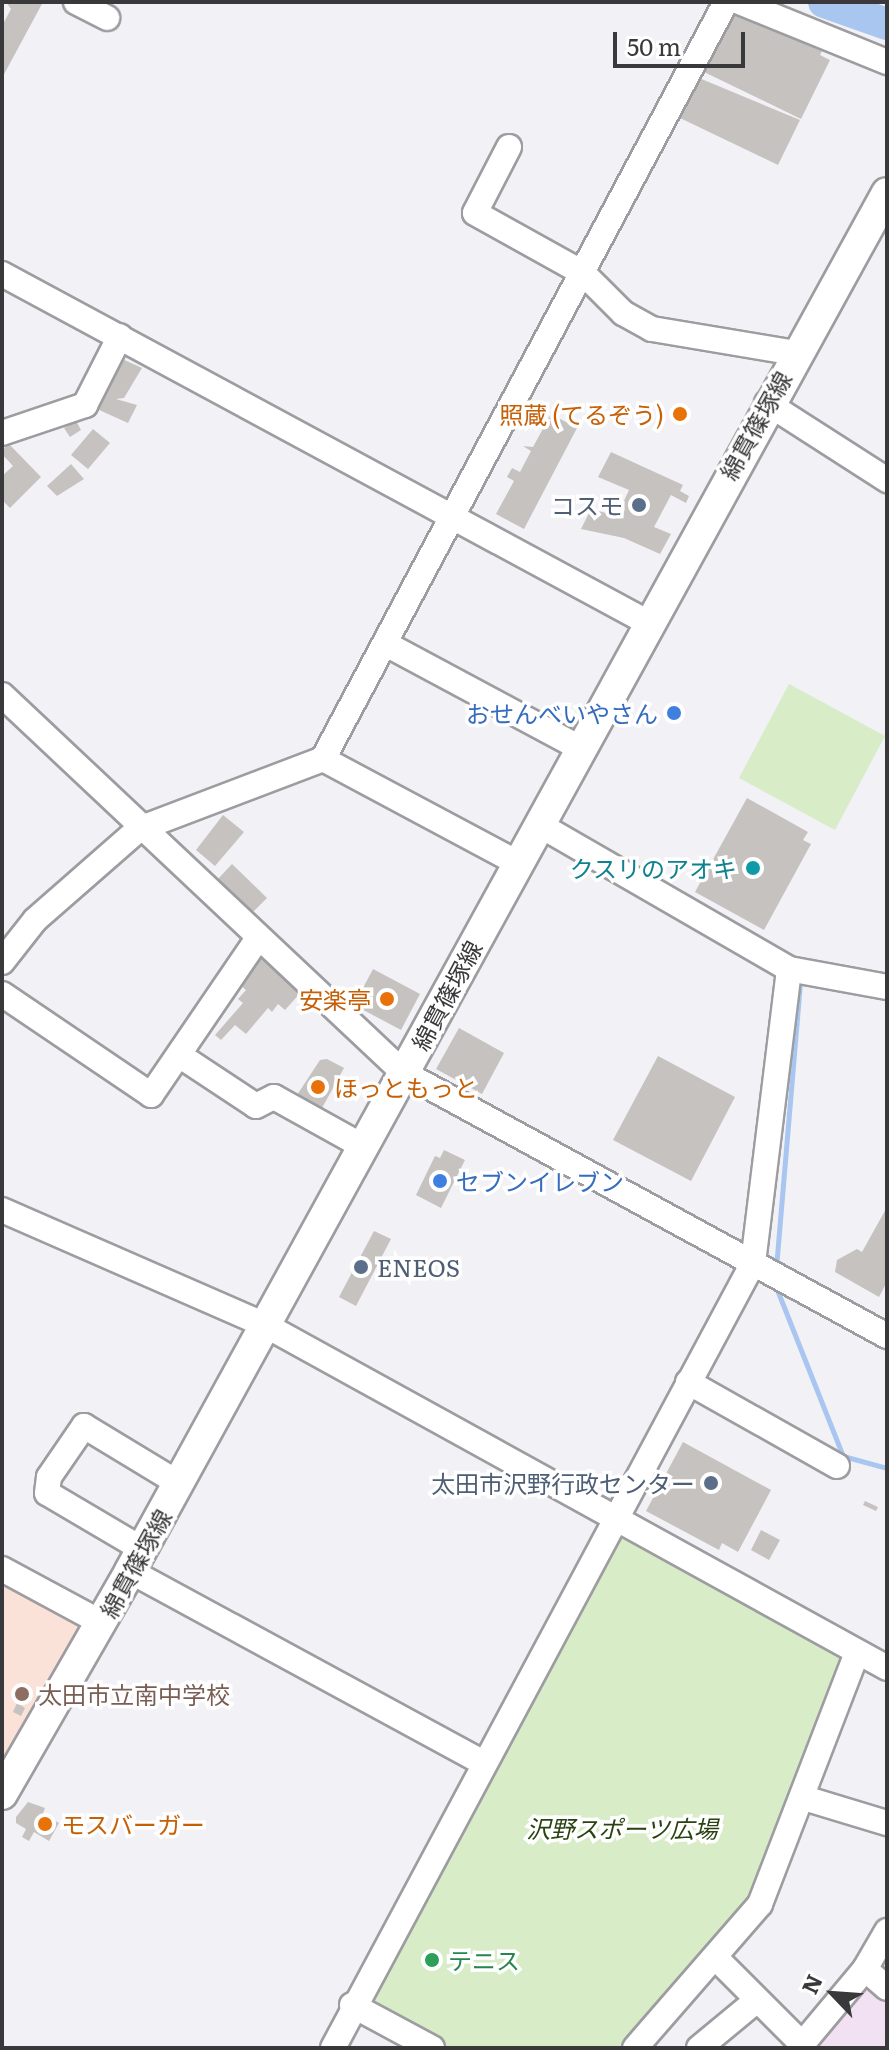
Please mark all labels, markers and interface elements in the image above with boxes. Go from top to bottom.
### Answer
scale bar [617,16,749,66]
text: 50 m [627,28,681,63]
street label: 綿貫篠塚線 [713,366,797,484]
place label: 照蔵 (てるぞう) [499,400,664,428]
marker: 照蔵 (てるぞう) [671,405,689,423]
place label: コスモ [551,491,623,519]
marker: コスモ [630,496,648,514]
place label: おせんべいやさん [466,699,658,727]
marker: おせんべいやさん [665,704,683,722]
place label: クスリのアオキ [569,854,737,882]
marker: クスリのアオキ [744,859,762,877]
street label: 綿貫篠塚線 [405,935,487,1055]
place label: 安楽亭 [299,985,371,1013]
marker: 安楽亭 [378,990,396,1008]
place label: ほっともっと [334,1073,478,1101]
marker: ほっともっと [309,1078,327,1096]
place label: セブンイレブン [456,1167,624,1195]
marker: セブンイレブン [431,1172,449,1190]
place label: ENEOS [377,1253,460,1281]
marker: ENEOS [352,1258,370,1276]
place label: 太田市沢野行政センター [431,1469,695,1497]
marker: 太田市沢野行政センター [702,1474,720,1492]
street label: 綿貫篠塚線 [93,1504,177,1622]
place label: 太田市立南中学校 [38,1680,230,1708]
marker: 太田市立南中学校 [13,1685,31,1703]
place label: モスバーガー [61,1810,205,1838]
park label: 沢野スポーツ広場 [526,1814,718,1842]
marker: モスバーガー [36,1815,54,1833]
place label: テニス [448,1946,520,1974]
marker: テニス [423,1951,441,1969]
north arrow [793,1954,873,2034]
text: N [792,1968,830,1999]

